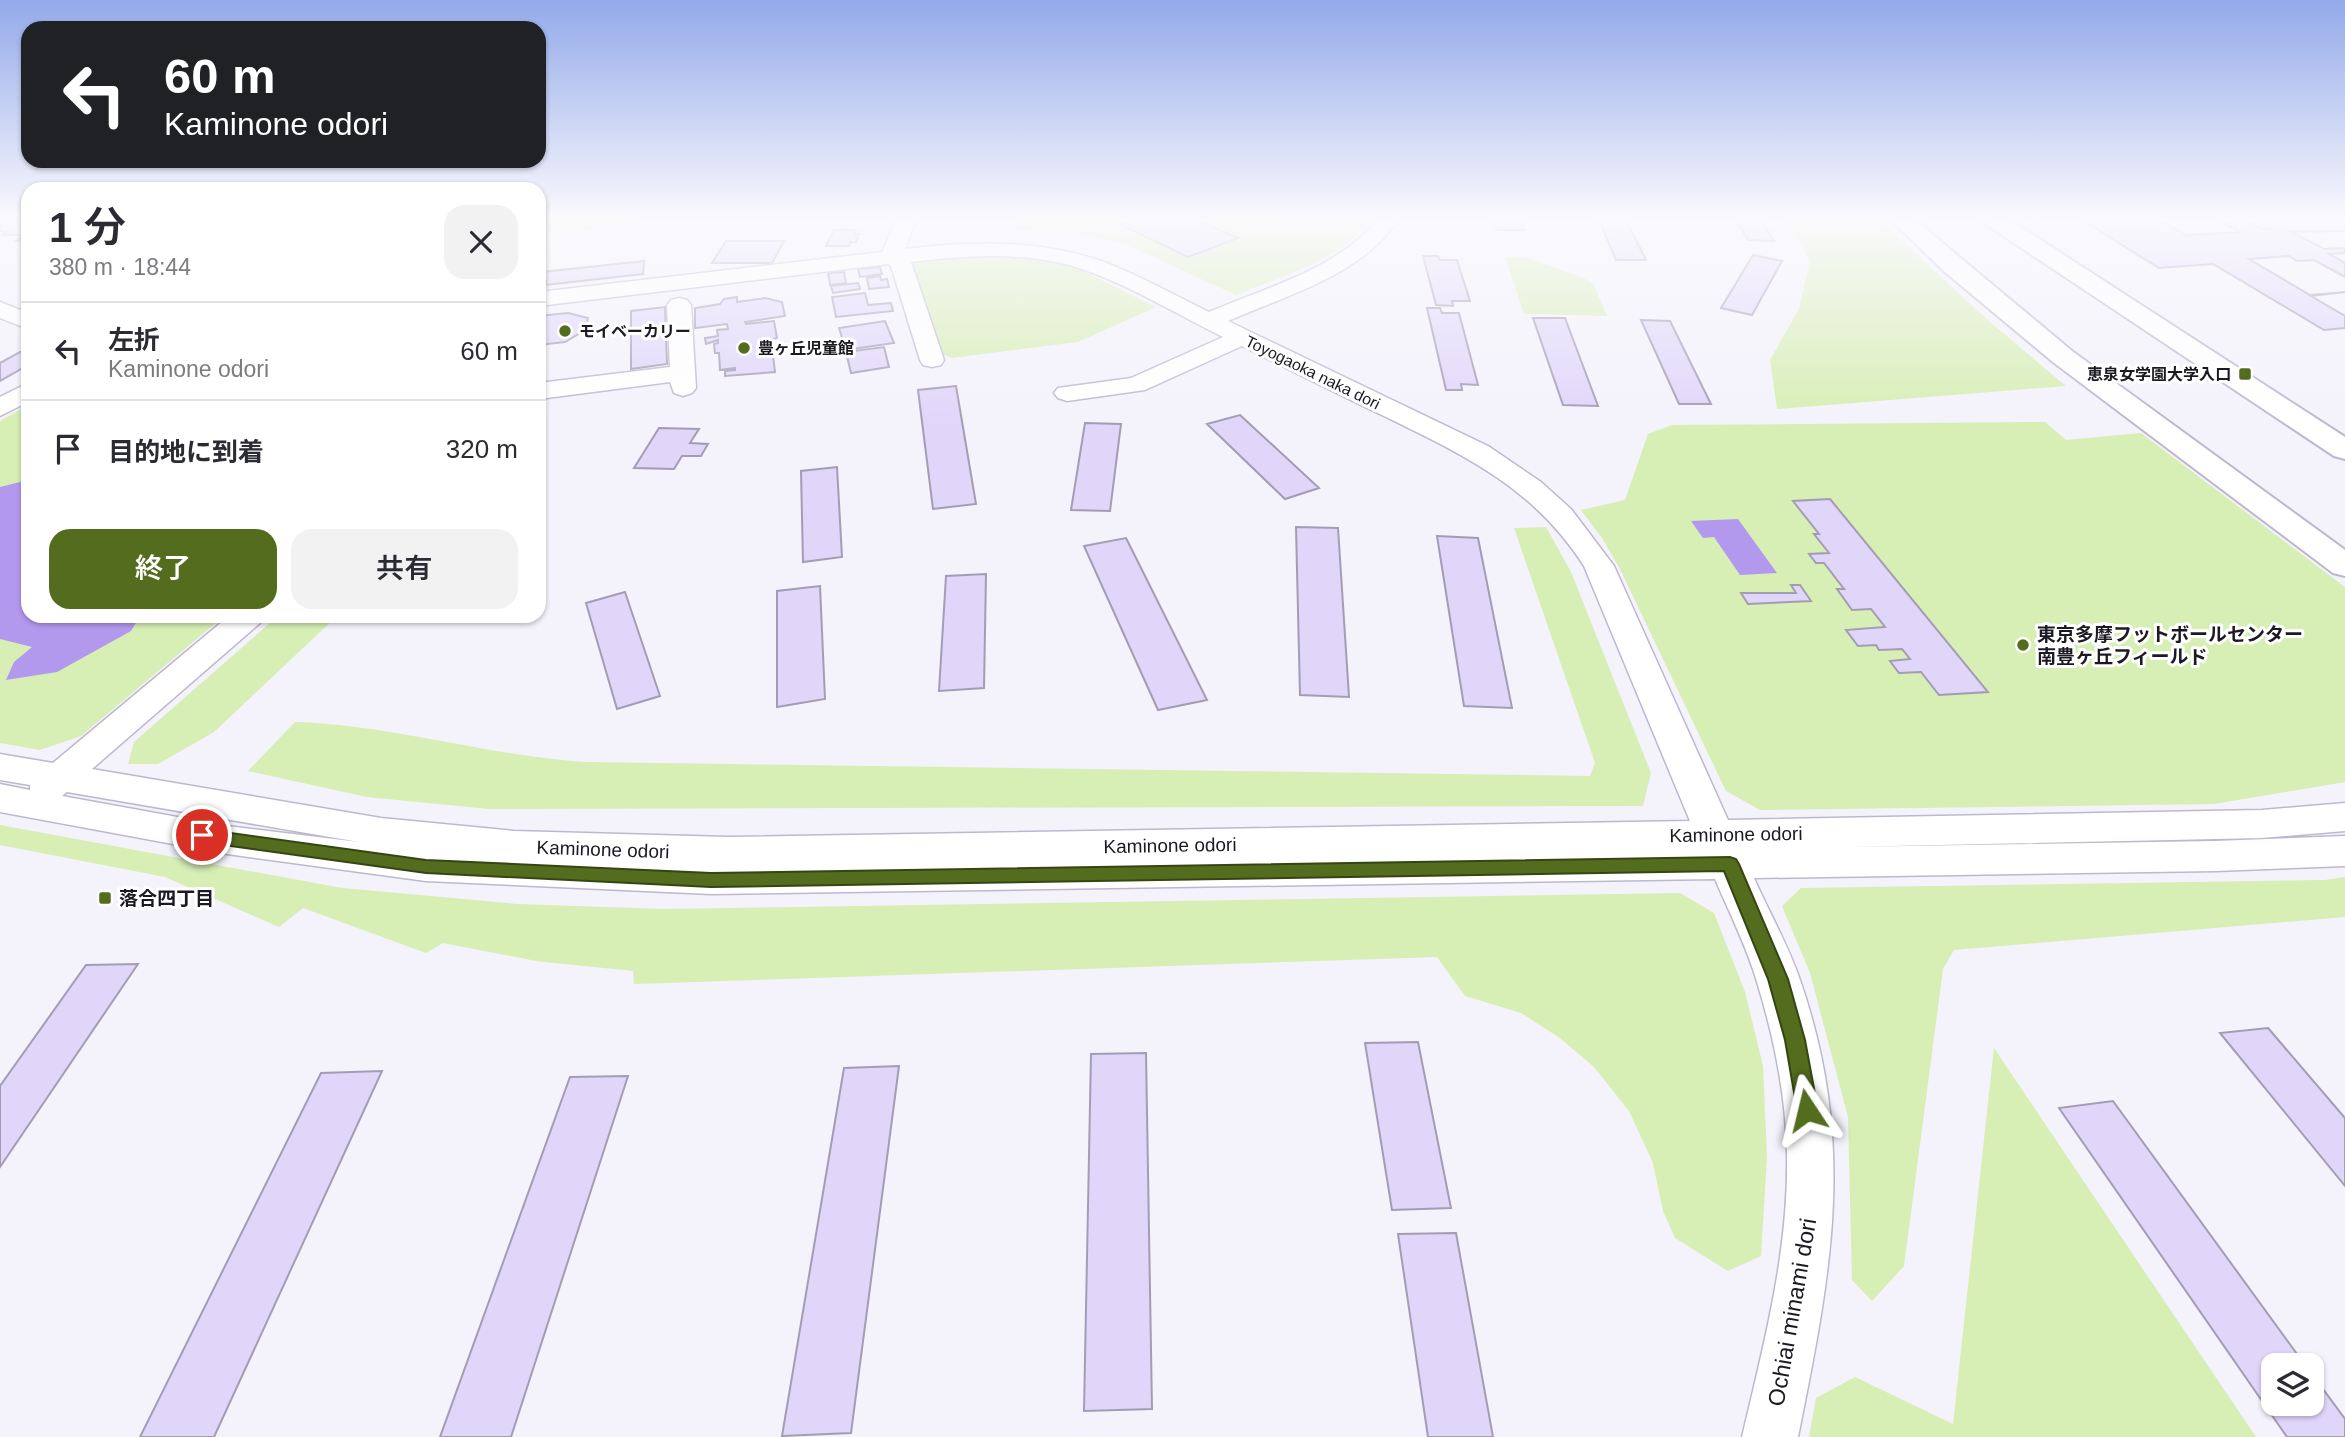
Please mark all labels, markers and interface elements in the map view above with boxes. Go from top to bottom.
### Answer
icon: left [49,49,140,140]
text: 60 m [164,49,276,103]
text: Kaminone odori [164,106,388,142]
text: 1 分 [49,204,126,251]
button: close [444,205,518,279]
text: 380 m · 18:44 [49,254,191,280]
marker: モイベーカリー [557,323,573,339]
place label: モイベーカリー [579,323,691,340]
text: 左折 [108,325,160,355]
icon: left [49,332,87,370]
street label: Toyogaoka naka dori [1243,332,1383,412]
text: 60 m [460,336,518,366]
marker: 豊ヶ丘児童館 [736,340,752,356]
place label: 豊ヶ丘児童館 [758,340,854,357]
text: Kaminone odori [108,356,269,382]
place label: 恵泉女学園大学入口 [2087,366,2231,383]
marker: 恵泉女学園大学入口 [2237,366,2253,382]
icon: arrive [49,430,87,468]
text: 320 m [446,434,518,464]
text: 目的地に到着 [108,437,264,467]
button: 終了 [49,529,277,609]
button: 共有 [291,529,518,609]
place label: 東京多摩フットボールセンター 南豊ヶ丘フィールド [2037,624,2303,667]
marker: 東京多摩フットボールセンター 南豊ヶ丘フィールド [2015,637,2031,653]
pin [172,805,232,865]
icon: arrive [183,816,221,854]
street label: Kaminone odori [1669,823,1803,846]
street label: Kaminone odori [1103,834,1237,857]
street label: Kaminone odori [536,837,670,862]
place label: 落合四丁目 [119,888,214,909]
marker: 落合四丁目 [97,890,113,906]
position arrow [1770,1073,1844,1147]
street label: Ochiai minami dori [1763,1216,1821,1408]
map controls [2261,1353,2324,1416]
button: layers [2261,1353,2324,1416]

